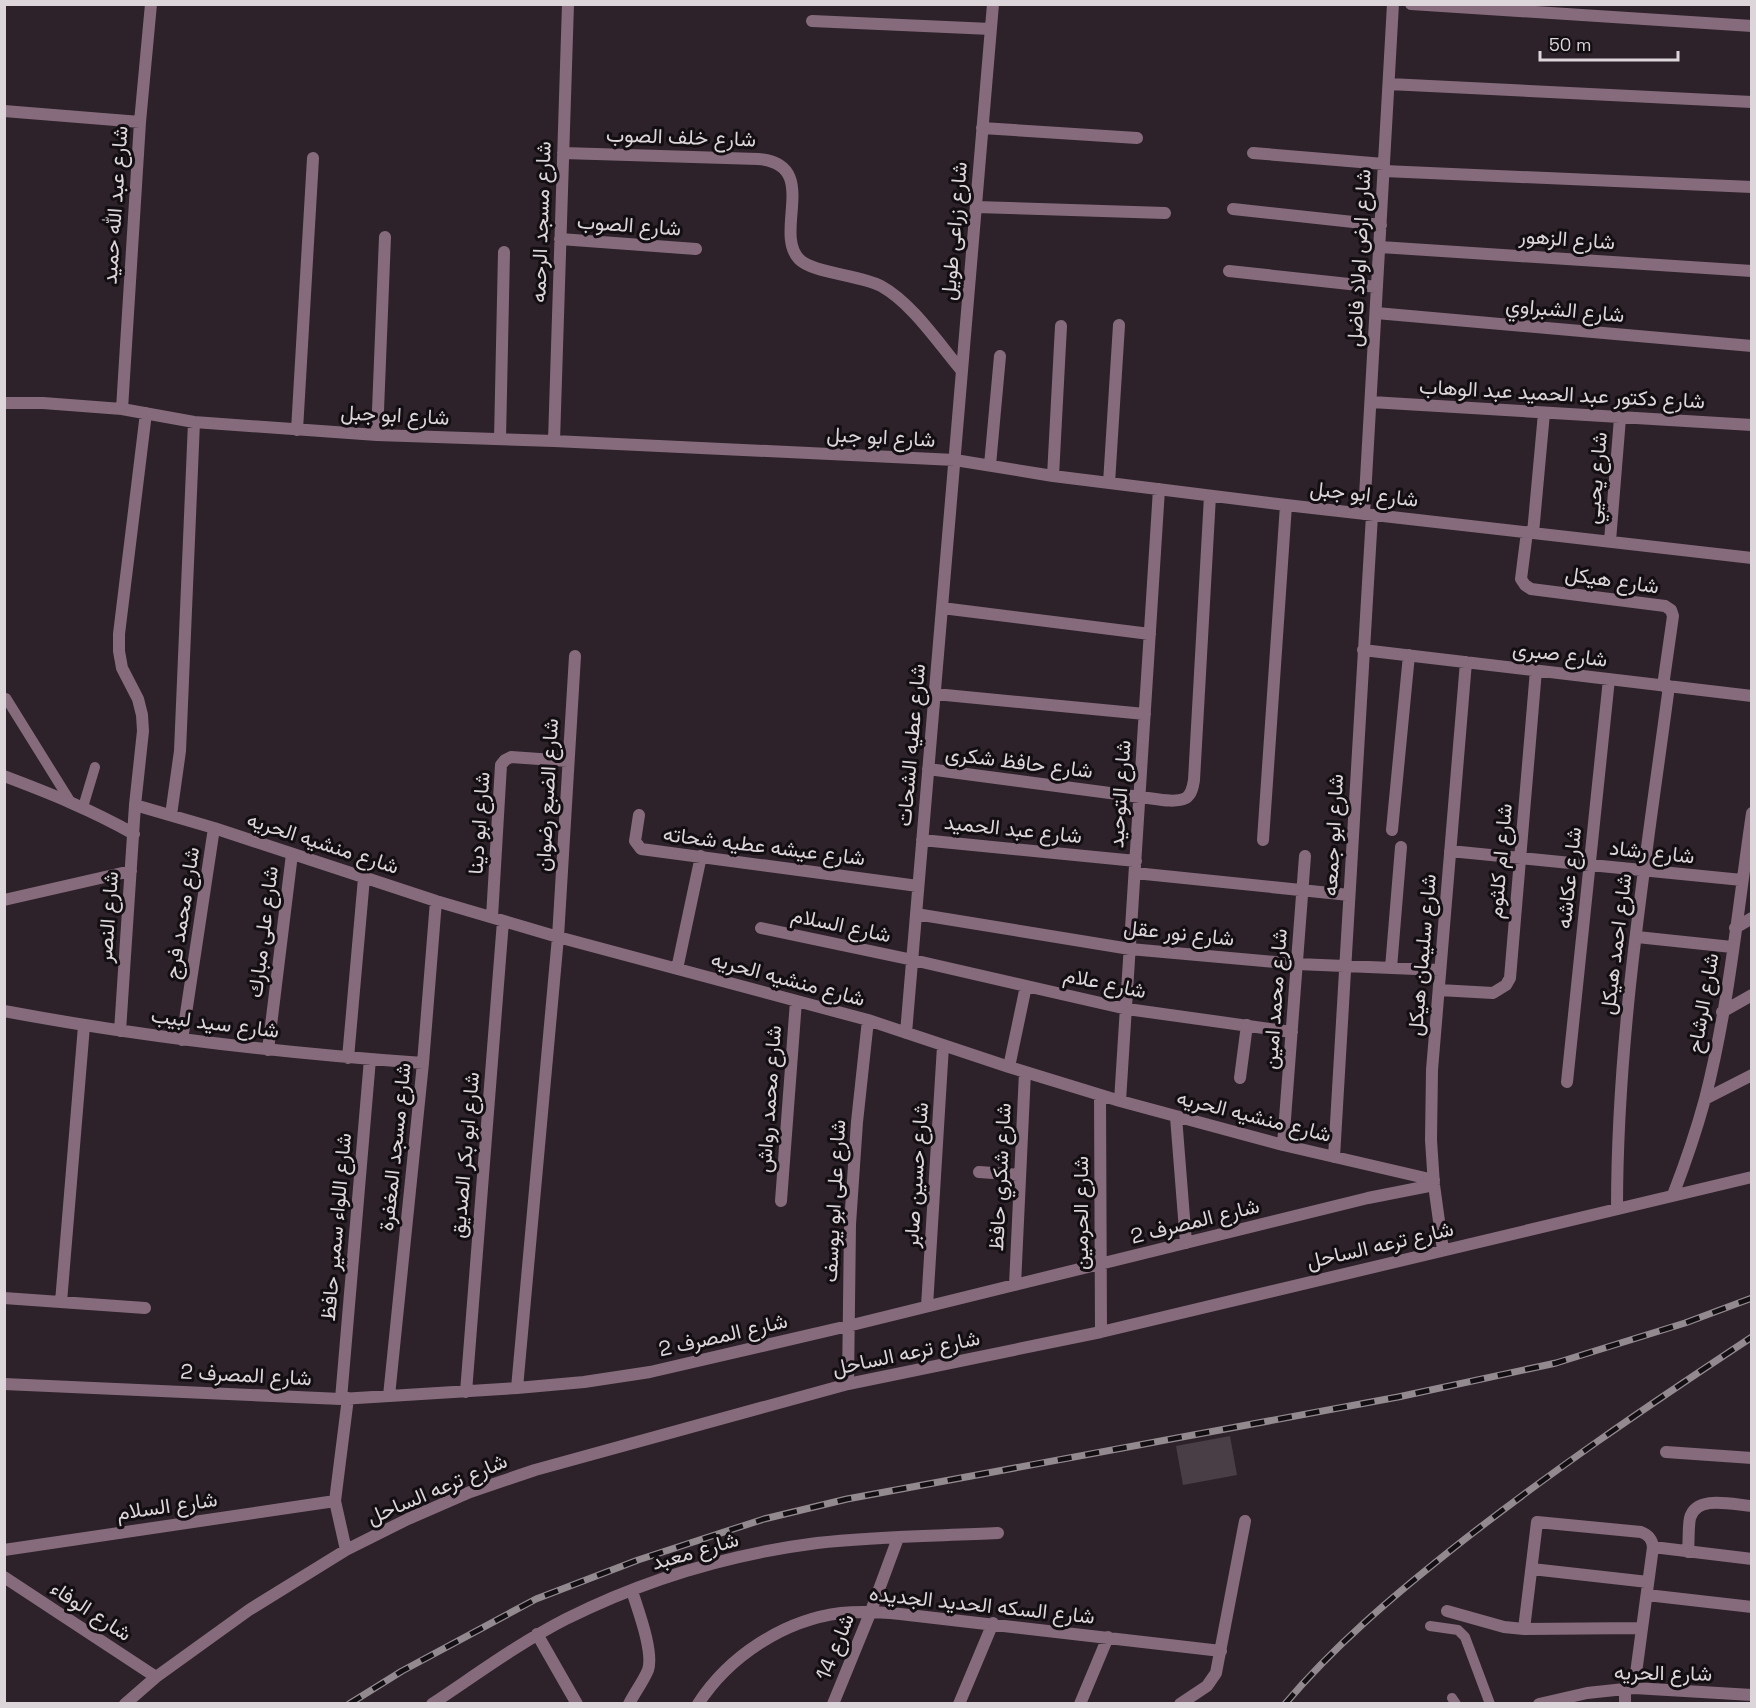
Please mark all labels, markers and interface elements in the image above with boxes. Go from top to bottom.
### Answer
scale bar [1540,24,1678,62]
text: 50 m [1549,33,1591,56]
street label: شارع خلف الصوب [606,120,756,154]
street label: شارع عبد الله حميد [95,125,135,285]
street label: شارع مسجد الرحمه [524,141,558,303]
street label: شارع زراعى طويل [934,160,974,302]
street label: شارع ارض اولاد فاضل [1340,168,1378,348]
street label: شارع الصوب [576,207,682,243]
street label: شارع الزهور [1517,222,1616,256]
street label: شارع الشبراوي [1504,291,1626,332]
street label: شارع دكتور عبد الحميد عبد الوهاب [1418,373,1706,415]
street label: شارع ابو جبل [340,398,450,432]
street label: شارع ابو جبل [826,420,936,454]
street label: شارع يحيي [1578,431,1617,526]
street label: شارع ابو جبل [1308,474,1420,514]
street label: شارع هيكل [1563,560,1661,600]
street label: شارع صبرى [1511,634,1609,674]
street label: شارع عطيه الشحات [890,662,932,828]
street label: شارع الضبع رضوان [529,718,565,872]
street label: شارع حافظ شكرى [944,739,1094,785]
street label: شارع التوحيد [1102,739,1138,849]
street label: شارع ابو دينا [461,771,497,875]
street label: شارع ابو جمعه [1316,773,1350,897]
street label: شارع ام كلثوم [1481,802,1519,920]
street label: شارع منشيه الحريه [243,805,403,881]
street label: شارع عبد الحميد [943,808,1083,850]
street label: شارع عيشه عطيه شحاته [661,820,867,872]
street label: شارع عكاشه [1550,826,1588,930]
street label: شارع رشاد [1608,834,1696,870]
street label: شارع محمد فرج [158,845,206,981]
street label: شارع على مبارك [241,865,285,999]
street label: شارع النصر [91,870,125,965]
street label: شارع احمد هيكل [1593,872,1639,1016]
street label: شارع سليمان هيكل [1401,873,1443,1037]
street label: شارع السلام [788,901,894,949]
street label: شارع نور عقل [1122,913,1236,953]
street label: شارع محمد امين [1256,928,1294,1070]
street label: شارع منشيه الحريه [708,945,868,1013]
street label: شارع الرشاح [1680,951,1726,1055]
street label: شارع علام [1061,961,1149,1005]
street label: شارع سيد لبيب [149,1001,281,1045]
street label: شارع محمد رواش [750,1024,788,1174]
street label: شارع مسجد المغفرة [372,1061,418,1233]
street label: شارع ابو بكر الصديق [444,1071,486,1239]
street label: شارع منشيه الحريه [1174,1083,1334,1149]
street label: شارع حسين صابر [897,1101,935,1250]
street label: شارع شكري حافظ [982,1102,1021,1252]
street label: شارع على ابو يوسف [816,1119,852,1283]
street label: شارع اللواء سمير حافظ [314,1132,358,1322]
street label: شارع الحرمين [1067,1156,1095,1270]
street label: شارع المصرف 2 [1128,1191,1262,1251]
street label: شارع ترعه الساحل [1304,1214,1456,1276]
street label: شارع المصرف 2 [656,1307,790,1363]
street label: شارع ترعه الساحل [830,1324,982,1382]
street label: شارع المصرف 2 [180,1358,312,1392]
street label: شارع ترعه الساحل [362,1447,512,1531]
street label: شارع السلام [115,1485,219,1527]
street label: شارع معبد [648,1525,742,1577]
street label: شارع الوفاء [45,1574,137,1648]
street label: شارع السكه الحديد الجديده [868,1579,1096,1631]
street label: شارع 14 [809,1610,861,1684]
street label: شارع الحريه [1614,1658,1712,1688]

